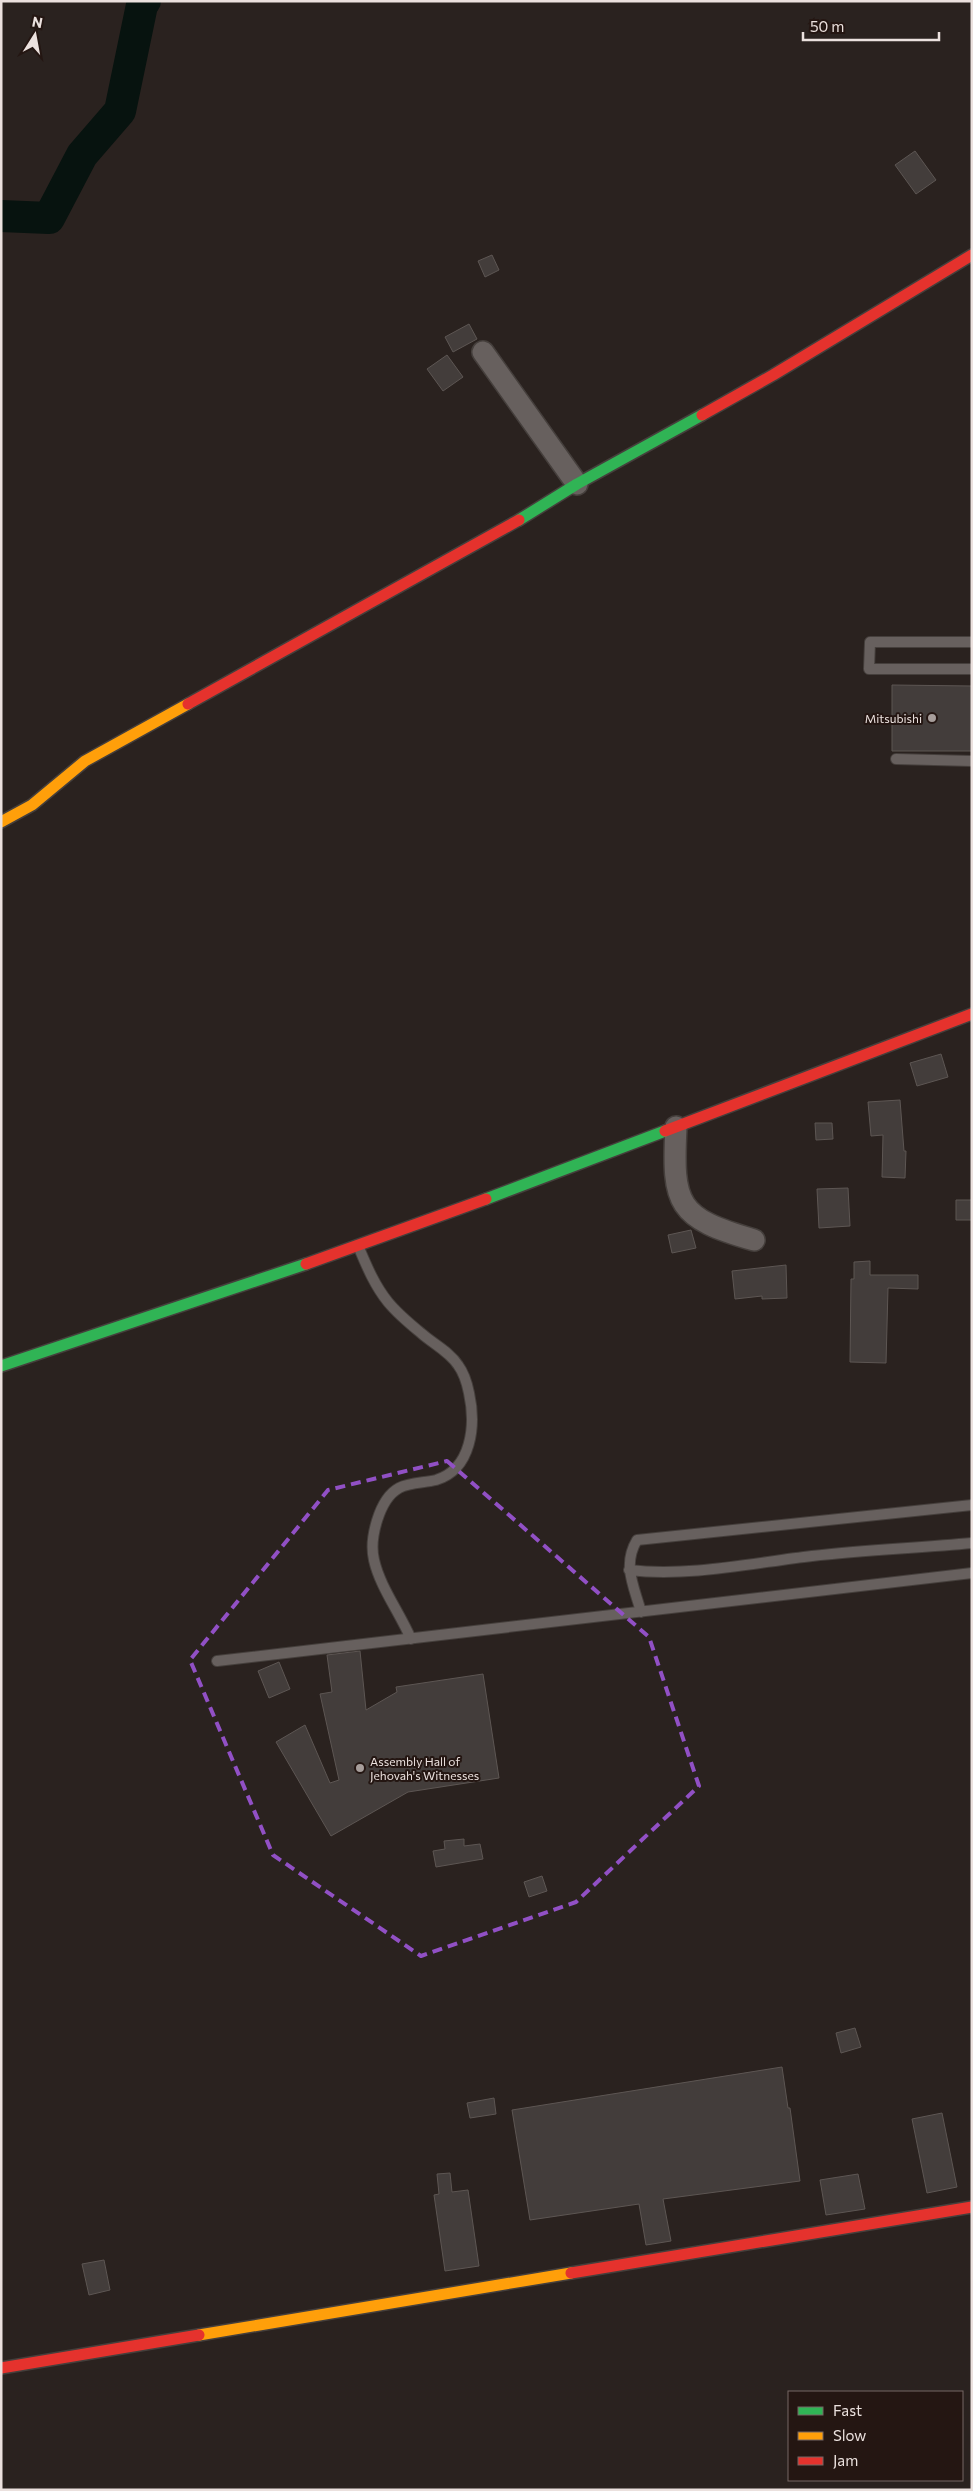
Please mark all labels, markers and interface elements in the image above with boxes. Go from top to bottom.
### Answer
north arrow [10,10,60,60]
scale bar [803,10,939,42]
text: N [31,12,44,31]
text: 50 m [810,17,844,35]
place label: Mitsubishi [865,711,922,725]
marker: Mitsubishi [926,712,938,724]
place label: Assembly Hall of Jehovah's Witnesses [370,1754,479,1783]
marker: Assembly Hall of Jehovah's Witnesses [354,1762,366,1774]
legend [788,2391,963,2481]
text: Fast [833,2401,862,2419]
text: Slow [833,2426,866,2444]
text: Jam [833,2451,858,2469]

